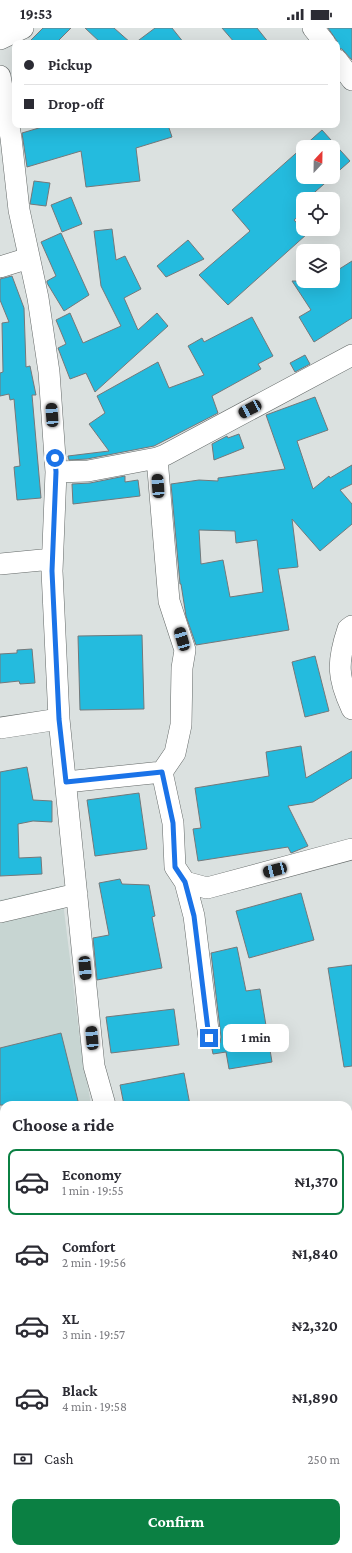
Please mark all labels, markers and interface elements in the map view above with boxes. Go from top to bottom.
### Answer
text: 19:53 [20,6,52,22]
text: Pickup [48,57,92,73]
text: Drop-off [48,96,104,112]
north arrow [296,140,340,184]
map controls [296,140,340,288]
button: locate [296,192,340,236]
button: layers [296,244,340,288]
car [237,398,263,420]
car [45,403,59,427]
route start [46,449,64,467]
car [151,474,165,498]
car [173,626,191,652]
car [262,861,288,879]
car [78,956,92,980]
callout: 1 min [223,1024,289,1052]
car [85,1026,99,1050]
route end [200,1029,218,1047]
text: 1 min [241,1030,271,1045]
text: Choose a ride [12,1115,114,1135]
icon: car [14,1164,50,1200]
text: Economy [62,1167,121,1183]
text: ₦1,370 [295,1174,338,1190]
text: 1 min · 19:55 [62,1183,124,1198]
icon: car [14,1236,50,1272]
text: Comfort [62,1239,116,1255]
text: ₦1,840 [292,1246,338,1262]
text: 2 min · 19:56 [62,1255,126,1270]
icon: car [14,1308,50,1344]
text: XL [62,1311,79,1327]
text: ₦2,320 [292,1318,338,1334]
text: 3 min · 19:57 [62,1327,125,1342]
icon: car [14,1380,50,1416]
text: Black [62,1383,97,1399]
text: ₦1,890 [292,1390,338,1406]
text: 4 min · 19:58 [62,1399,127,1414]
icon: cash [12,1448,34,1470]
text: Cash [44,1451,74,1467]
text: 250 m [307,1452,340,1467]
button: Confirm [12,1499,340,1545]

